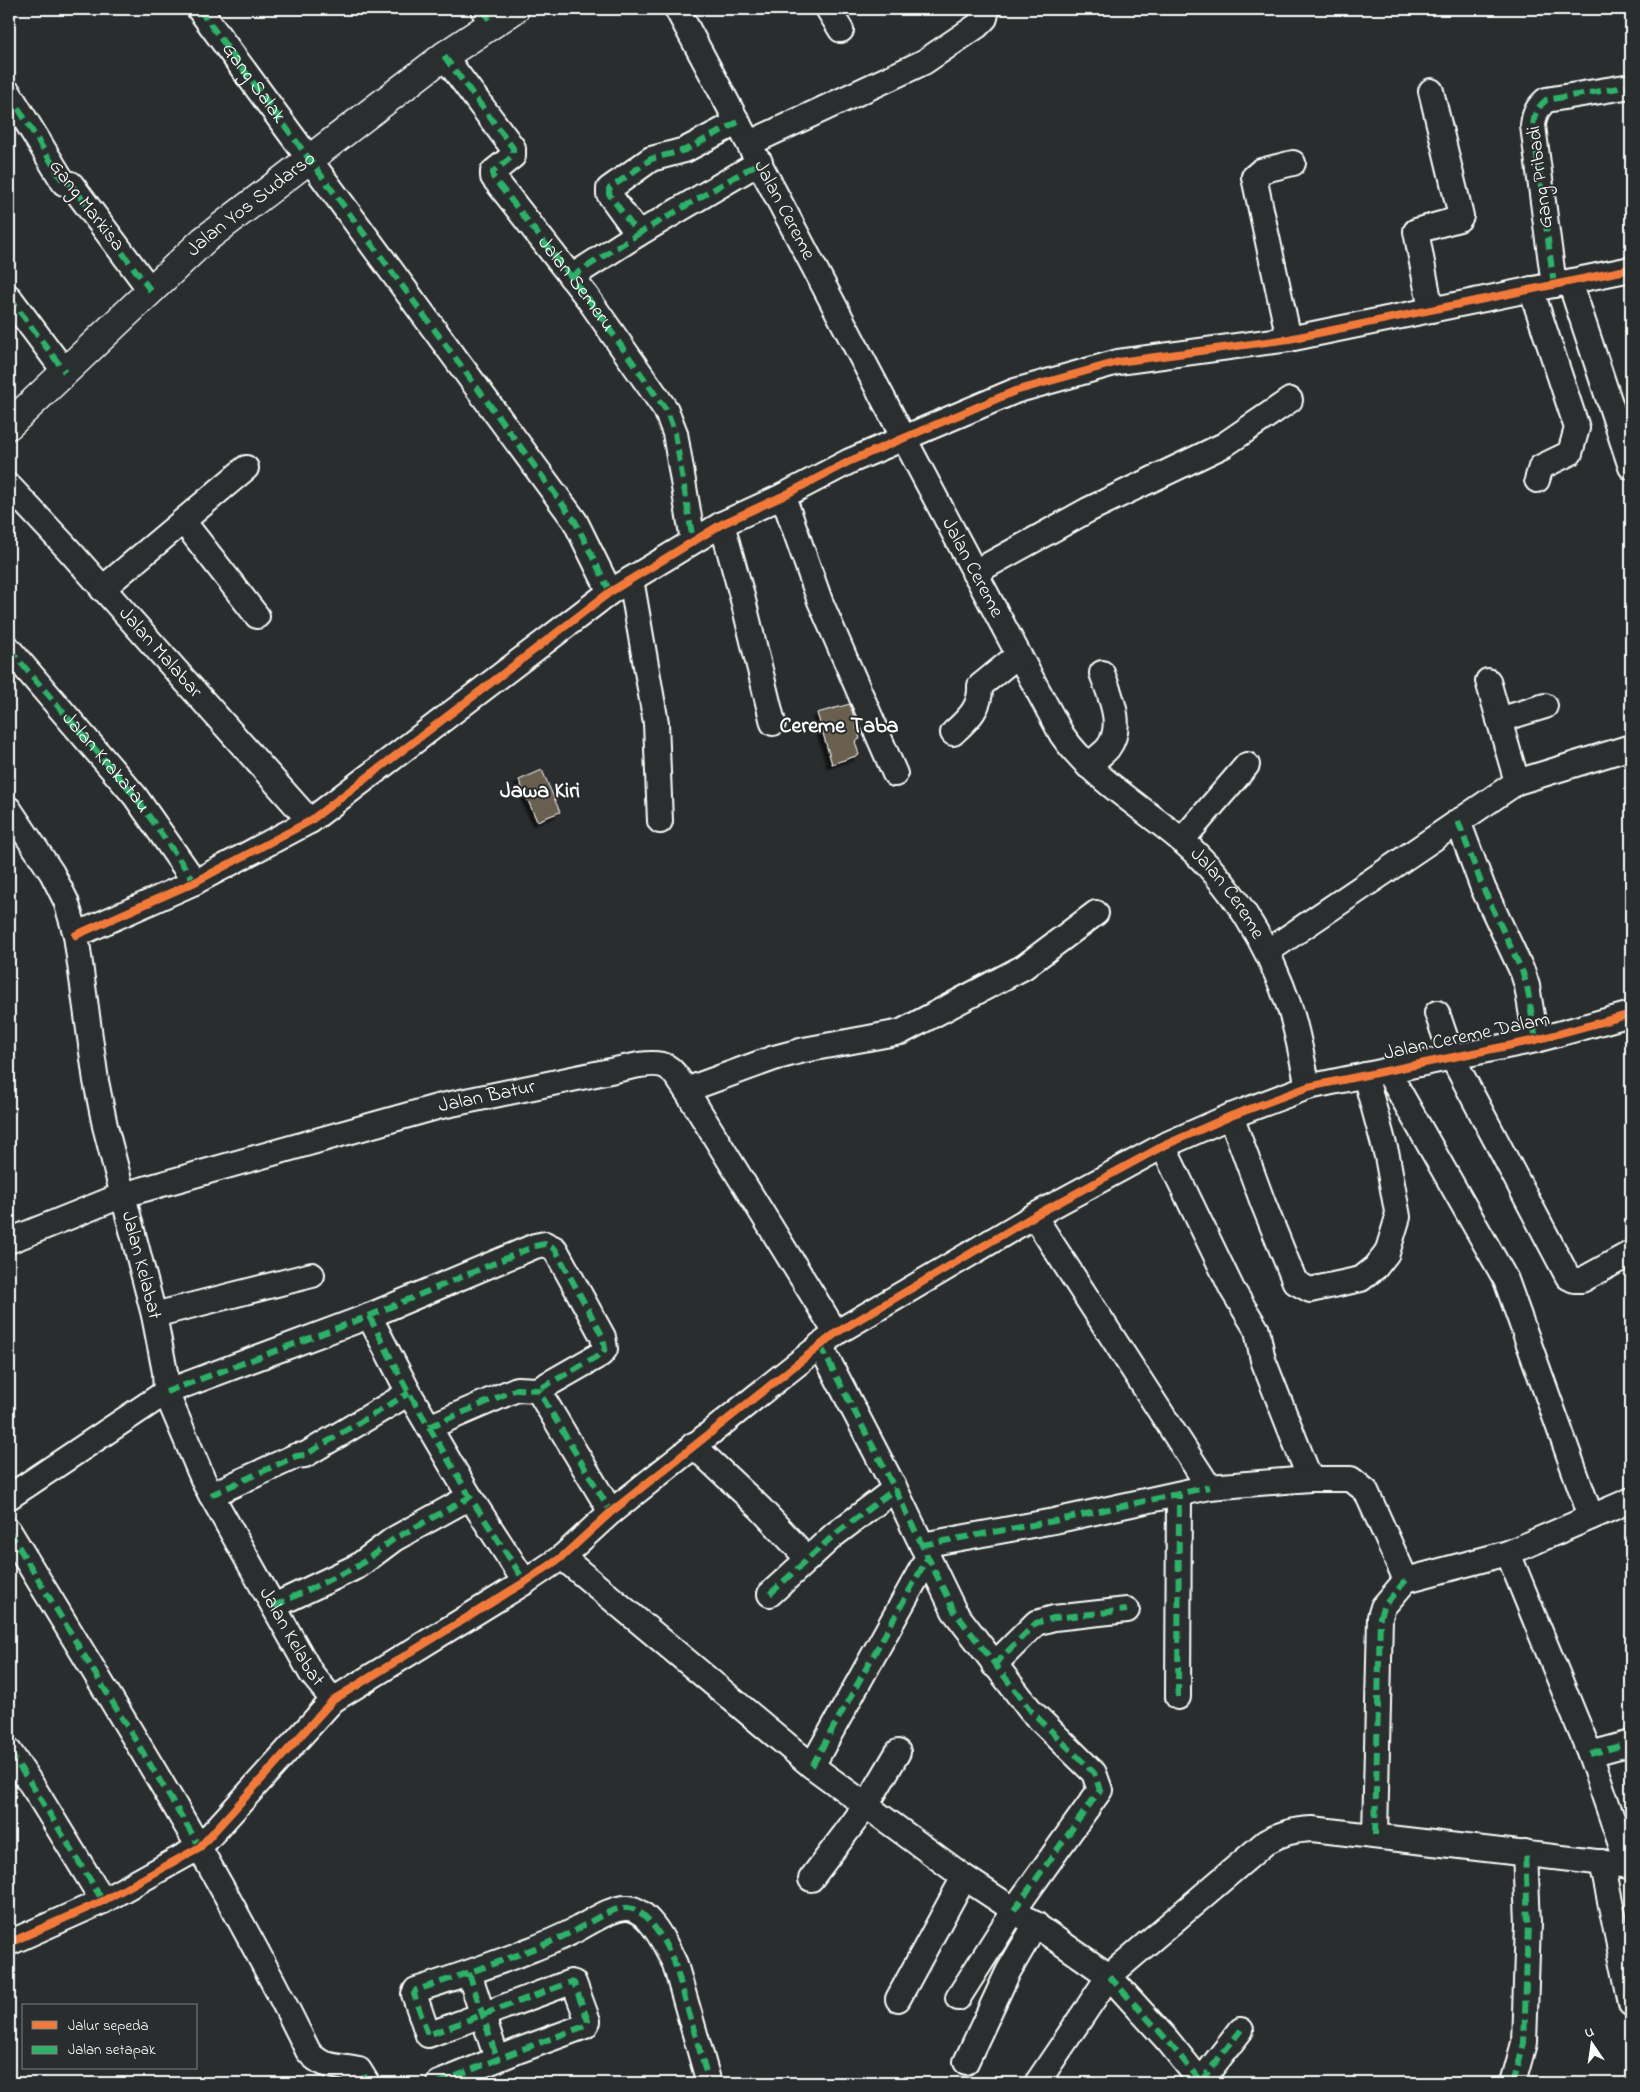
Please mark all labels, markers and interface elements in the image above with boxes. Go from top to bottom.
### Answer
street label: Gang Salak [214,37,293,130]
street label: Gang Pribadi [1520,124,1563,230]
street label: Jalan Yos Sudarso [180,145,322,264]
street label: Gang Markisa [40,154,131,259]
street label: Jalan Cereme [746,155,822,265]
street label: Jalan Semeru [530,230,622,338]
street label: Jalan Cereme [934,513,1011,623]
street label: Jalan Malabar [111,600,210,706]
street label: Jalan Krakatau [54,705,157,819]
district label: Cereme Taba [779,711,899,743]
district label: Jawa Kiri [500,776,580,808]
street label: Jalan Cereme [1183,840,1272,945]
street label: Jalan Cereme Dalam [1381,1005,1553,1069]
street label: Jalan Batur [436,1072,539,1121]
street label: Jalan Kelabat [113,1208,169,1322]
street label: Jalan Kelabat [251,1582,331,1693]
legend [22,2004,198,2070]
text: Jalur sepeda [68,2015,149,2037]
north arrow [1568,2020,1618,2070]
text: U [1583,2022,1596,2044]
text: Jalan setapak [68,2039,156,2061]

